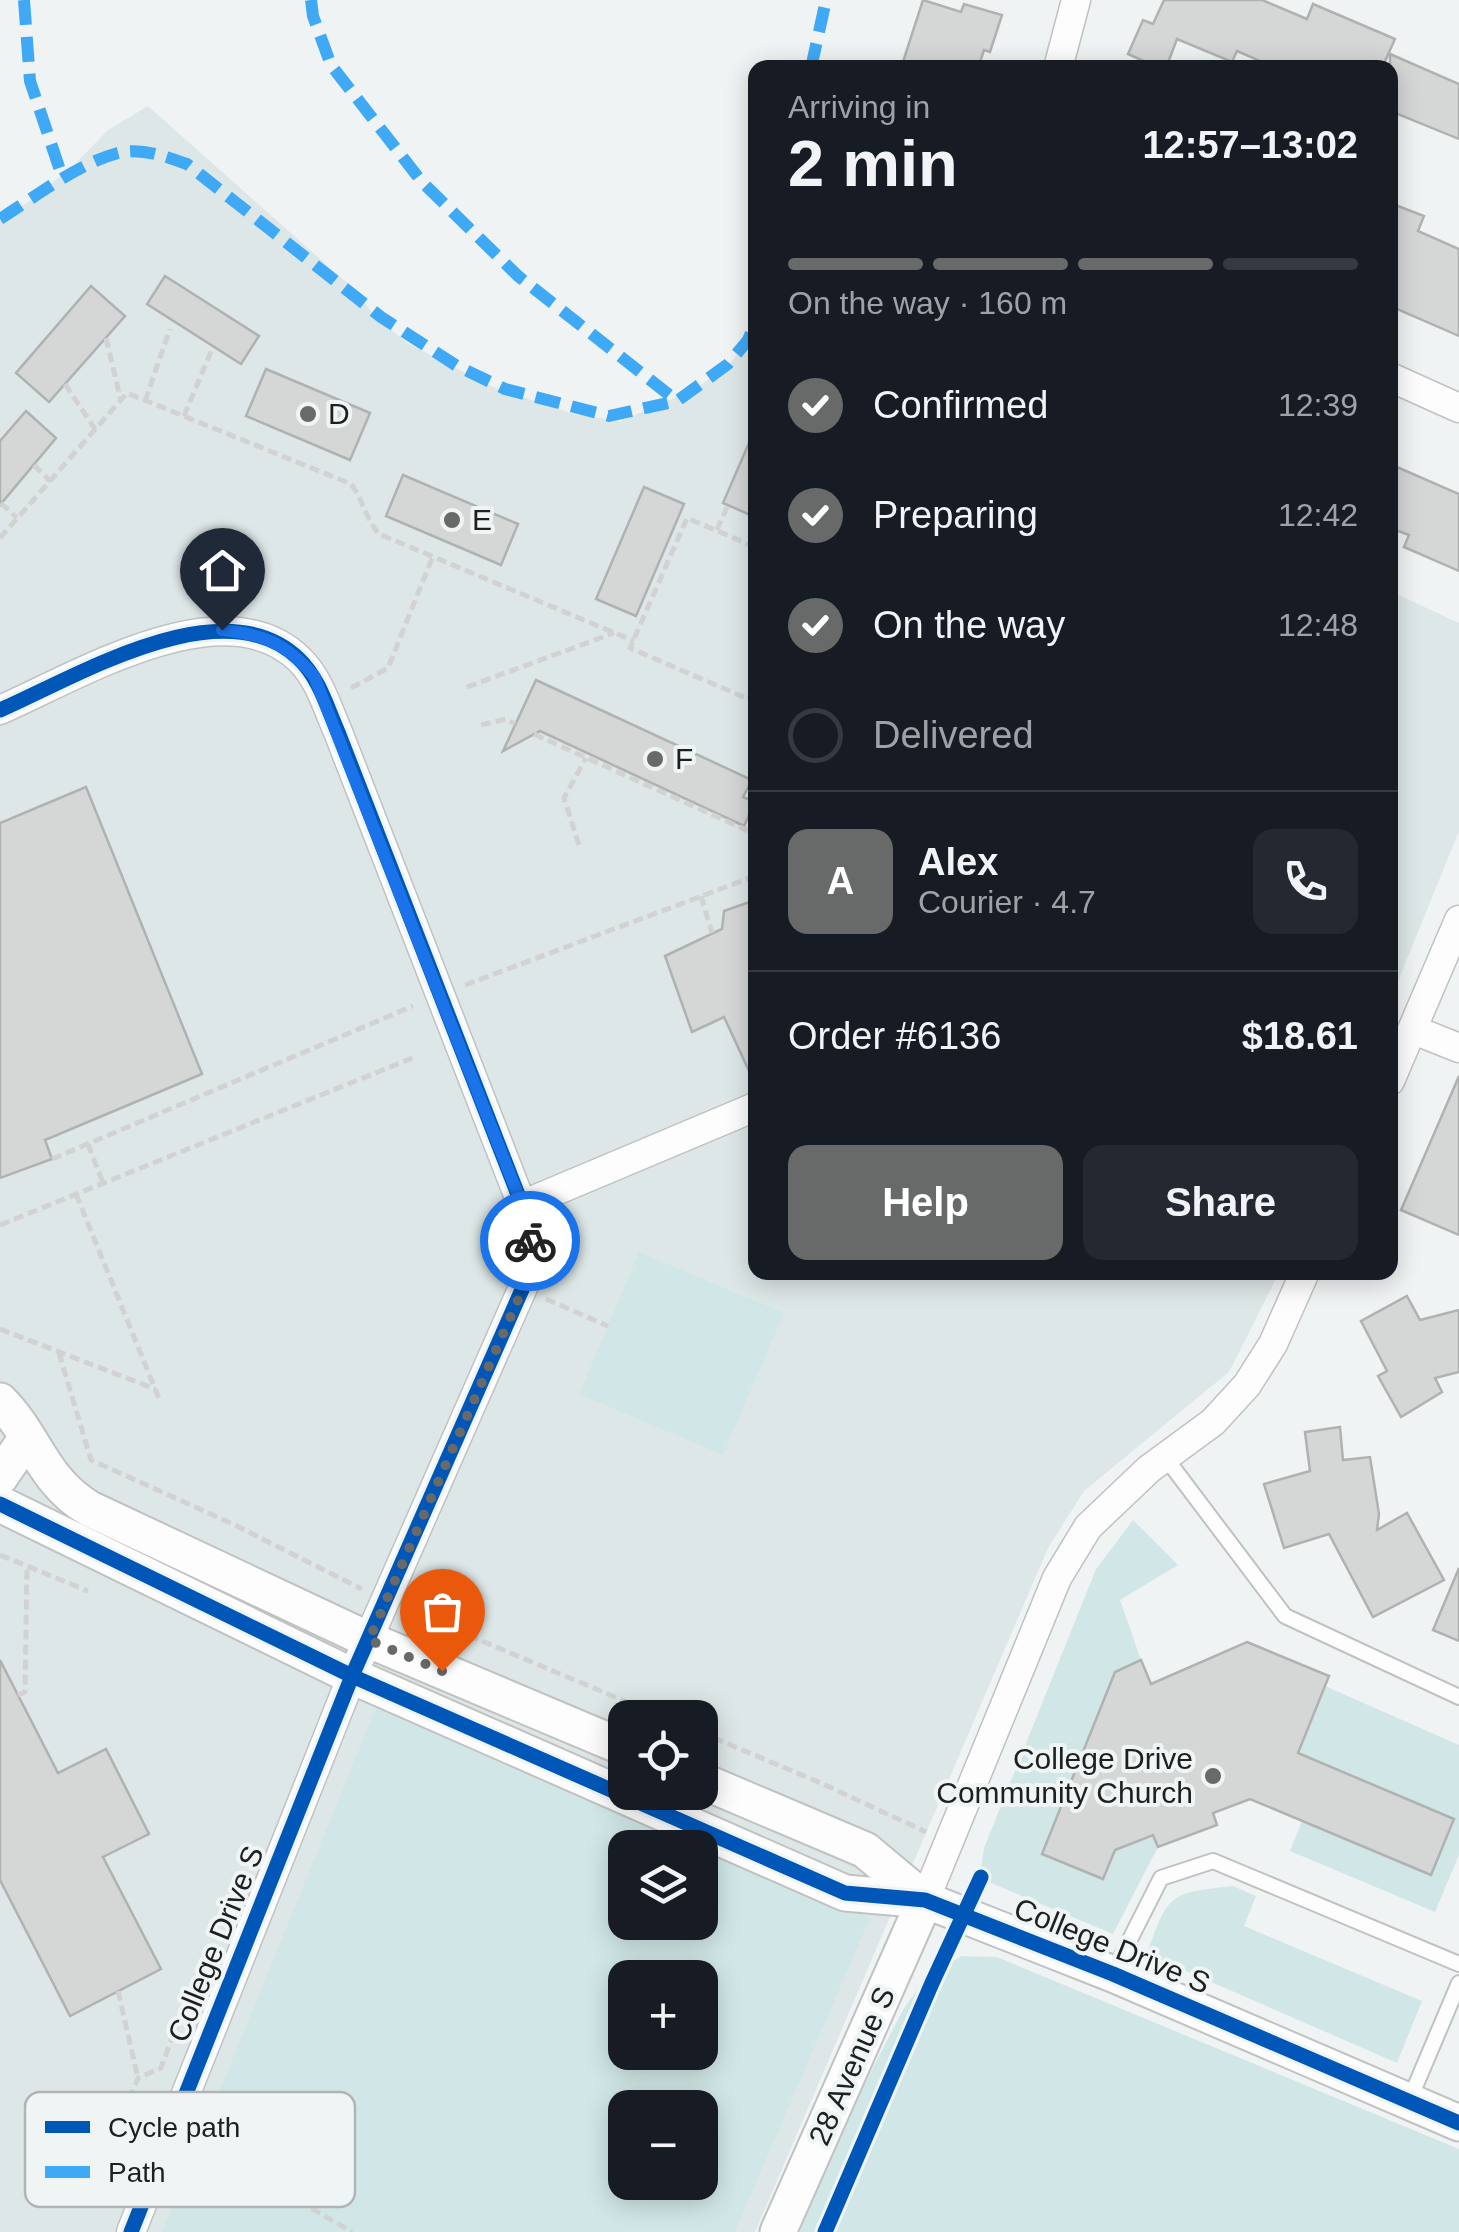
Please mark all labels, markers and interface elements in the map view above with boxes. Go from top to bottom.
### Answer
text: Arriving in [788,89,930,125]
text: 12:57–13:02 [1142,124,1358,166]
text: 2 min [788,127,958,200]
text: On the way · 160 m [788,285,1067,321]
icon: check [788,378,843,433]
text: Confirmed [873,384,1048,426]
text: 12:39 [1278,387,1358,423]
place label: D [328,397,350,430]
marker: D [297,403,319,425]
icon: check [788,488,843,543]
text: Preparing [873,494,1038,536]
text: 12:42 [1278,497,1358,533]
place label: E [472,503,492,536]
marker: E [441,509,463,531]
pin [180,528,265,631]
icon: home [195,543,250,598]
icon: check [788,598,843,653]
text: On the way [873,604,1065,646]
text: 12:48 [1278,607,1358,643]
text: Delivered [873,714,1034,756]
place label: F [675,742,693,775]
marker: F [644,748,666,770]
button: phone [1253,829,1358,934]
text: Alex [918,841,998,883]
text: A [827,860,854,902]
text: Courier · 4.7 [918,884,1096,920]
text: Order #6136 [788,1015,1001,1057]
text: $18.61 [1242,1015,1358,1057]
button: Help [788,1145,1063,1260]
button: Share [1083,1145,1358,1260]
courier [480,1191,580,1291]
icon: bike [503,1214,558,1269]
pin [400,1569,485,1672]
icon: bag [415,1584,470,1639]
map controls [608,1700,718,2200]
button: locate [608,1700,718,1810]
place label: College Drive Community Church [936,1742,1193,1809]
marker: College Drive Community Church [1202,1765,1224,1787]
button: layers [608,1830,718,1940]
street label: College Drive S [161,1841,270,2047]
street label: College Drive S [1009,1891,1215,2000]
button: + [608,1960,718,2070]
street label: 28 Avenue S [802,1982,901,2150]
button: − [608,2090,718,2200]
legend [25,2092,355,2207]
text: Cycle path [108,2112,240,2143]
text: Path [108,2157,166,2188]

